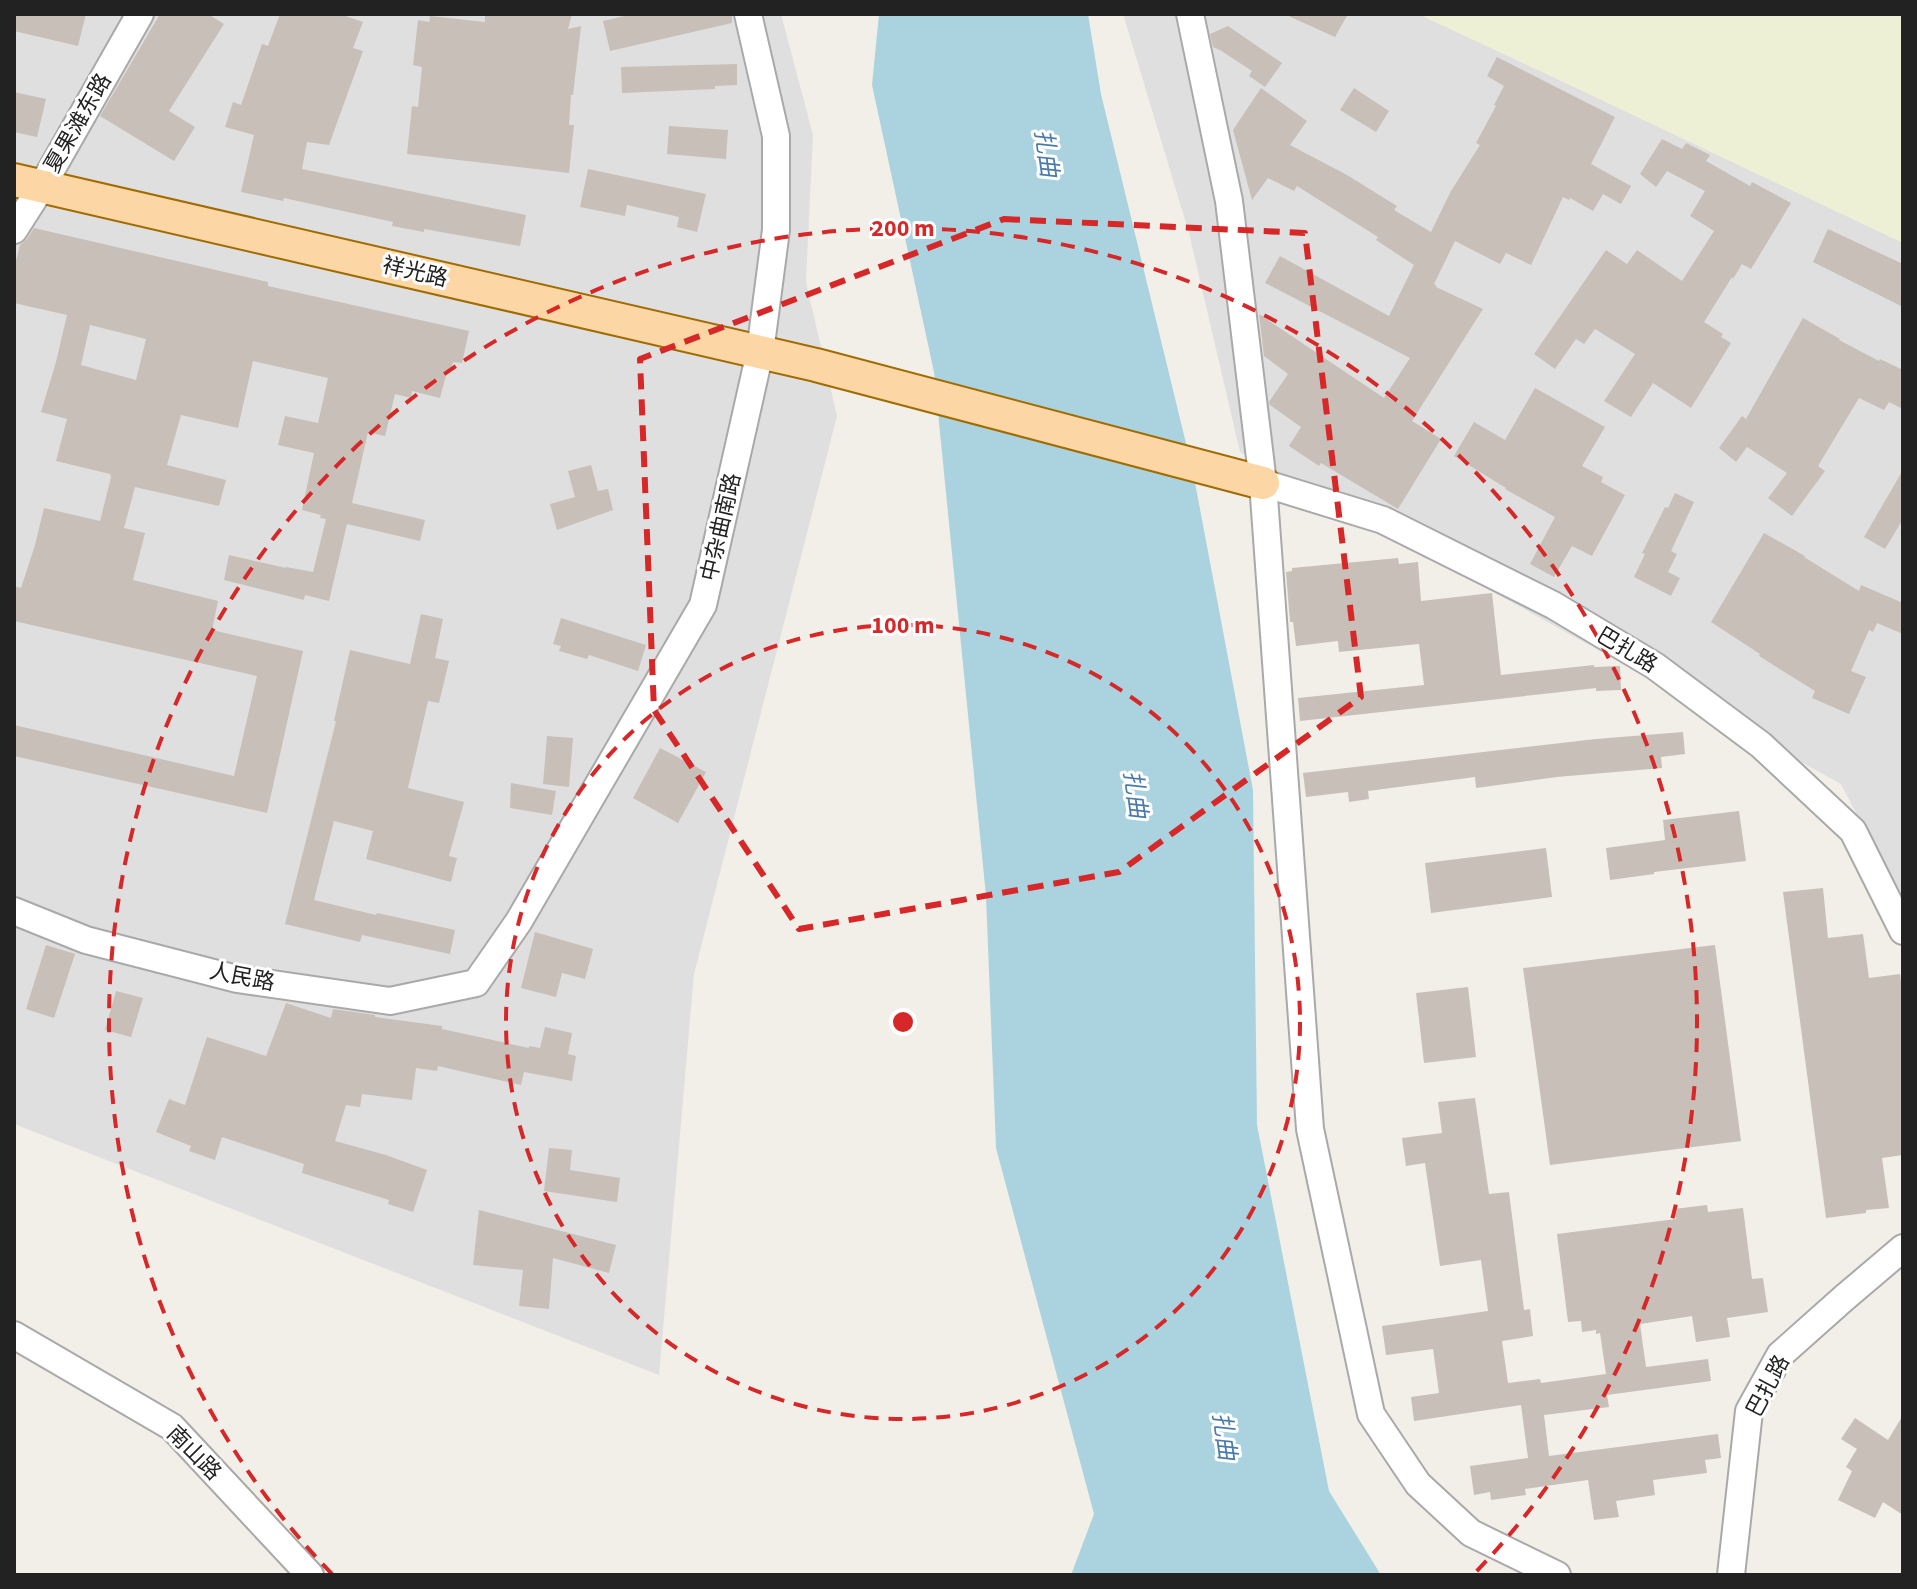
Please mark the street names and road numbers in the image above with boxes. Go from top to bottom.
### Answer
street label: 夏果滩东路 [37,67,119,179]
street label: 祥光路 [379,249,451,295]
street label: 中杂曲南路 [693,470,749,584]
street label: 巴扎路 [1590,619,1664,681]
street label: 人民路 [207,955,277,999]
street label: 巴扎路 [1738,1349,1798,1423]
street label: 南山路 [159,1418,229,1488]

